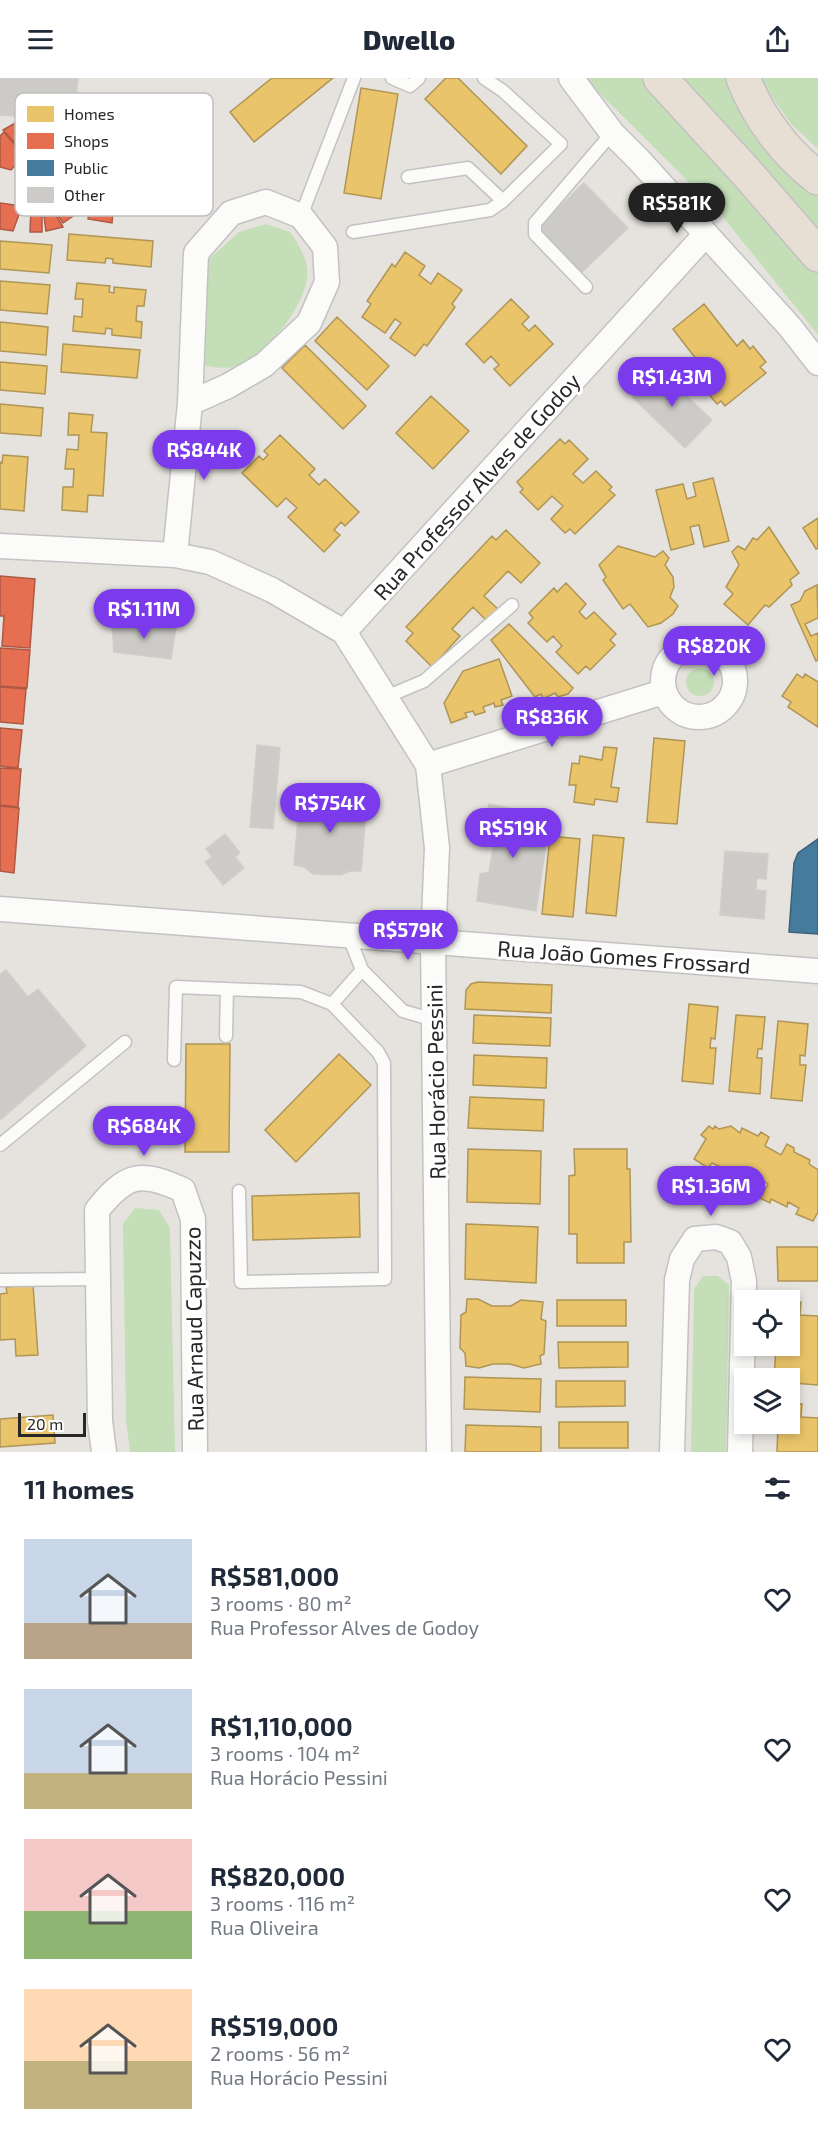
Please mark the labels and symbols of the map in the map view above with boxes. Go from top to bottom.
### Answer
legend [15,93,213,216]
text: Homes [64,104,115,123]
text: Shops [64,131,109,150]
text: Public [64,158,108,177]
pin: R$581K [628,183,726,234]
text: Other [64,185,106,204]
pin: R$1.43M [617,357,727,408]
street label: Rua Professor Alves de Godoy [367,367,585,605]
pin: R$844K [155,430,253,481]
pin: R$1.11M [89,589,199,640]
pin: R$820K [665,626,763,677]
pin: R$836K [503,697,601,748]
pin: R$754K [281,783,379,834]
pin: R$519K [464,808,562,859]
pin: R$579K [359,910,457,961]
street label: Rua João Gomes Frossard [497,934,751,978]
street label: Rua Horácio Pessini [420,984,450,1180]
pin: R$684K [95,1106,193,1157]
pin: R$1.36M [656,1166,766,1217]
street label: Rua Arnaud Capuzzo [178,1226,208,1432]
scale bar [18,1410,86,1438]

